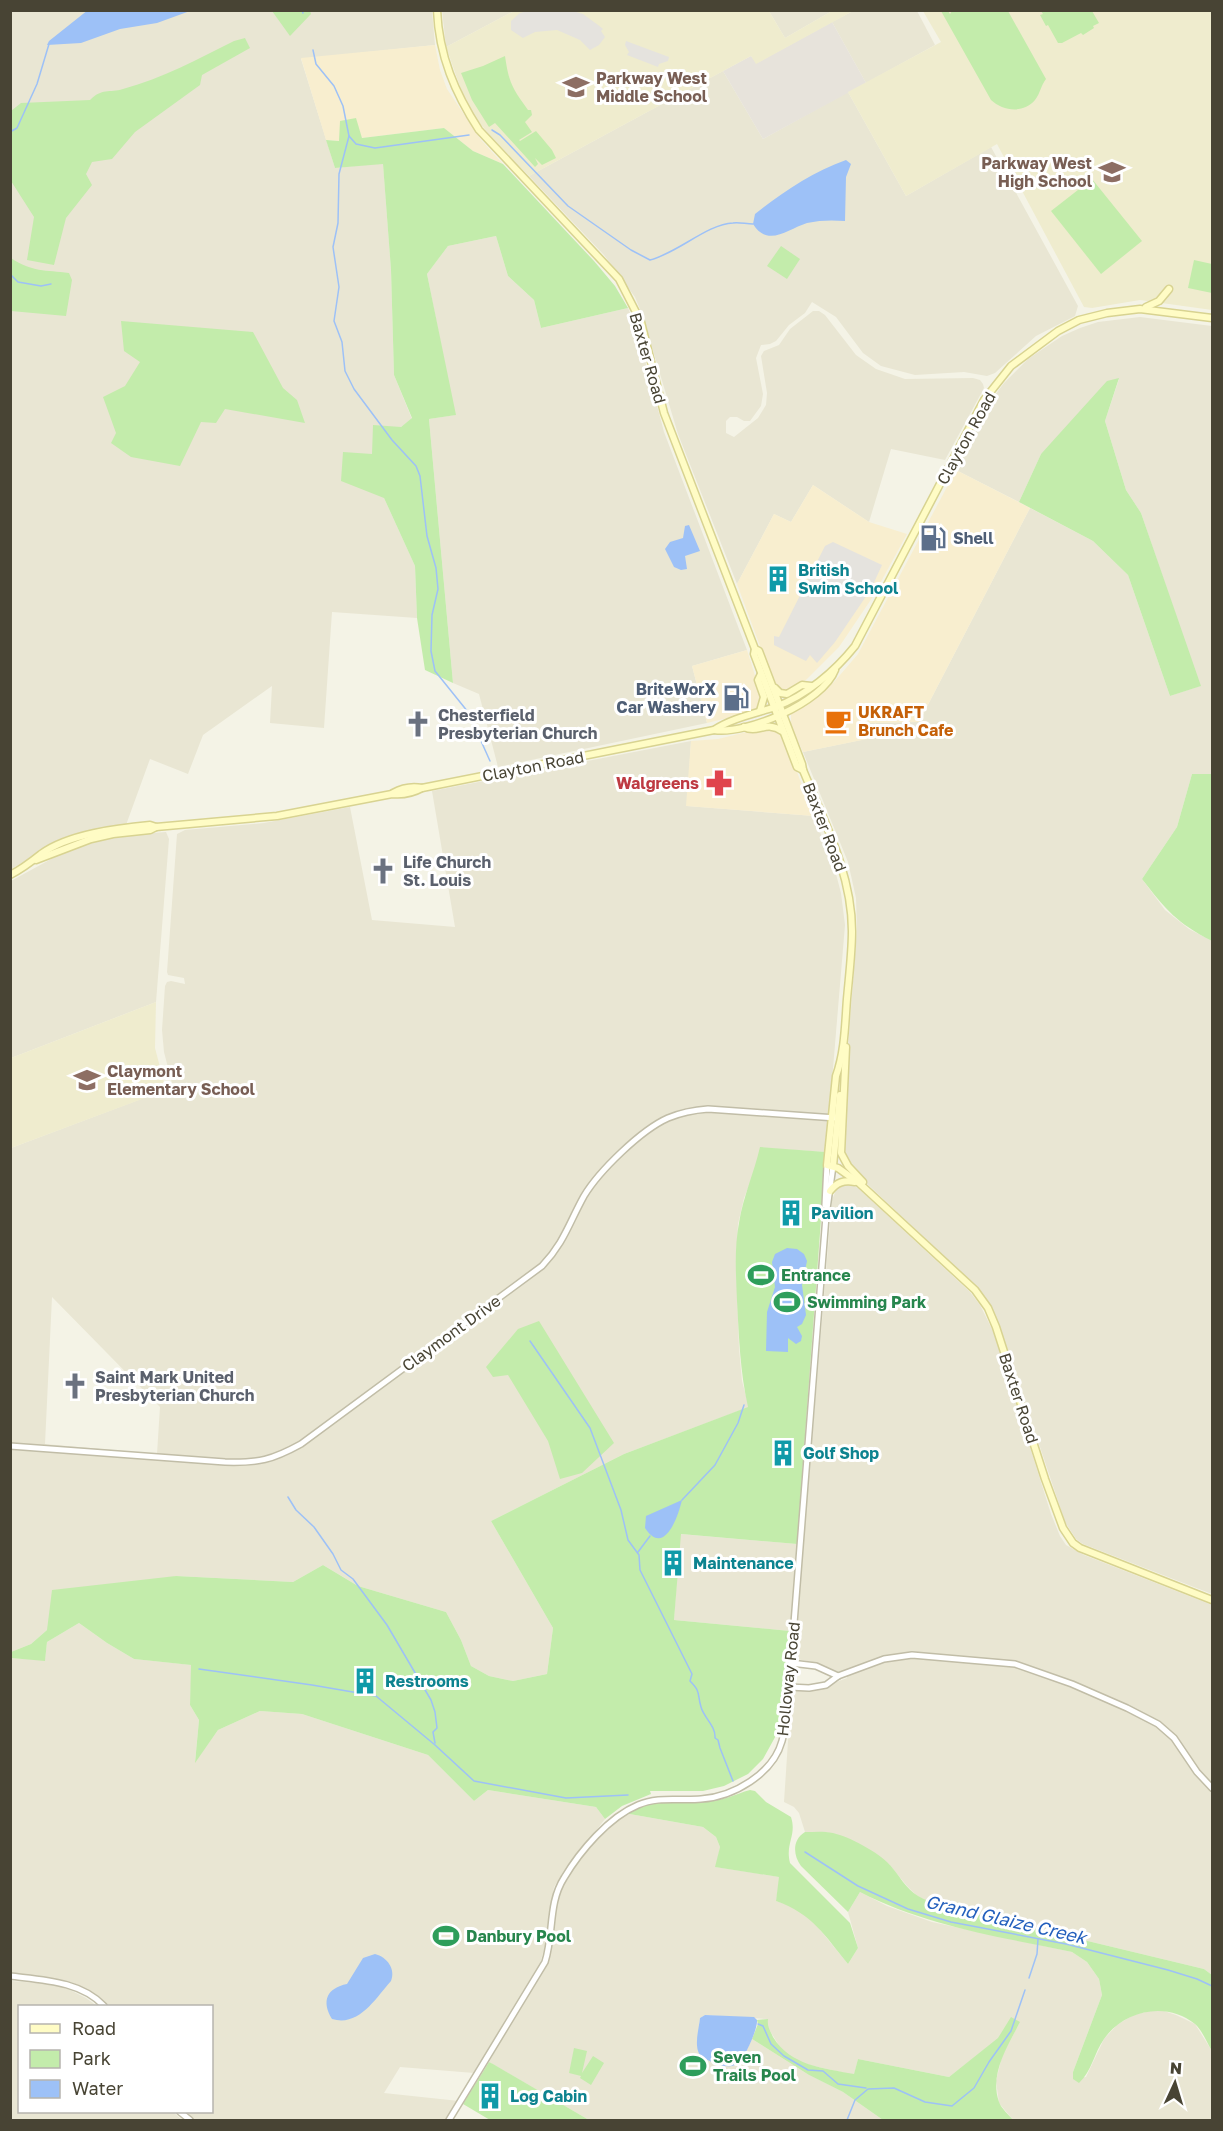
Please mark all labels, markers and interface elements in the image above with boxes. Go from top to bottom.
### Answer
place label: Parkway West Middle School [596,68,708,106]
school or university icon: Parkway West Middle School [561,72,591,102]
place label: Parkway West High School [981,153,1093,191]
school or university icon: Parkway West High School [1097,157,1127,187]
street label: Baxter Road [625,310,671,406]
street label: Clayton Road [932,388,1000,488]
fuel station icon: Shell [918,523,948,553]
place label: Shell [953,528,994,548]
place label: British Swim School [798,560,899,598]
building icon: British Swim School [763,564,793,594]
place label: BriteWorX Car Washery [616,679,716,717]
fuel station icon: BriteWorX Car Washery [721,683,751,713]
place label: UKRAFT Brunch Cafe [858,702,953,740]
place label: Chesterfield Presbyterian Church [438,705,597,743]
cafe icon: UKRAFT Brunch Cafe [823,706,853,736]
church icon: Chesterfield Presbyterian Church [403,709,433,739]
street label: Clayton Road [480,746,586,786]
pharmacy icon: Walgreens [704,768,734,798]
place label: Walgreens [616,773,699,793]
street label: Baxter Road [799,780,851,874]
place label: Life Church St. Louis [403,852,491,890]
church icon: Life Church St. Louis [368,856,398,886]
place label: Claymont Elementary School [107,1061,256,1099]
school or university icon: Claymont Elementary School [72,1065,102,1095]
building icon: Pavilion [776,1198,806,1228]
place label: Pavilion [811,1203,874,1223]
sports icon: Entrance [746,1260,776,1290]
place label: Entrance [781,1265,851,1285]
sports icon: Swimming Park [772,1287,802,1317]
street label: Claymont Drive [398,1290,504,1376]
place label: Swimming Park [807,1292,927,1312]
street label: Baxter Road [995,1350,1043,1446]
place label: Saint Mark United Presbyterian Church [95,1367,254,1405]
church icon: Saint Mark United Presbyterian Church [60,1371,90,1401]
building icon: Golf Shop [768,1438,798,1468]
place label: Golf Shop [803,1443,879,1463]
building icon: Maintenance [658,1548,688,1578]
place label: Maintenance [693,1553,794,1573]
street label: Holloway Road [772,1621,804,1737]
building icon: Restrooms [350,1666,380,1696]
place label: Restrooms [385,1671,469,1691]
water label: Grand Glaize Creek [924,1890,1090,1949]
sports icon: Danbury Pool [431,1921,461,1951]
place label: Danbury Pool [466,1926,572,1946]
legend [18,2005,213,2113]
text: Road [72,2017,116,2039]
text: Park [72,2047,111,2069]
place label: Seven Trails Pool [713,2047,797,2085]
sports icon: Seven Trails Pool [678,2051,708,2081]
north arrow [1145,2053,1205,2113]
text: N [1169,2058,1183,2078]
text: Water [72,2077,123,2099]
building icon: Log Cabin [475,2081,505,2111]
place label: Log Cabin [510,2086,587,2106]

